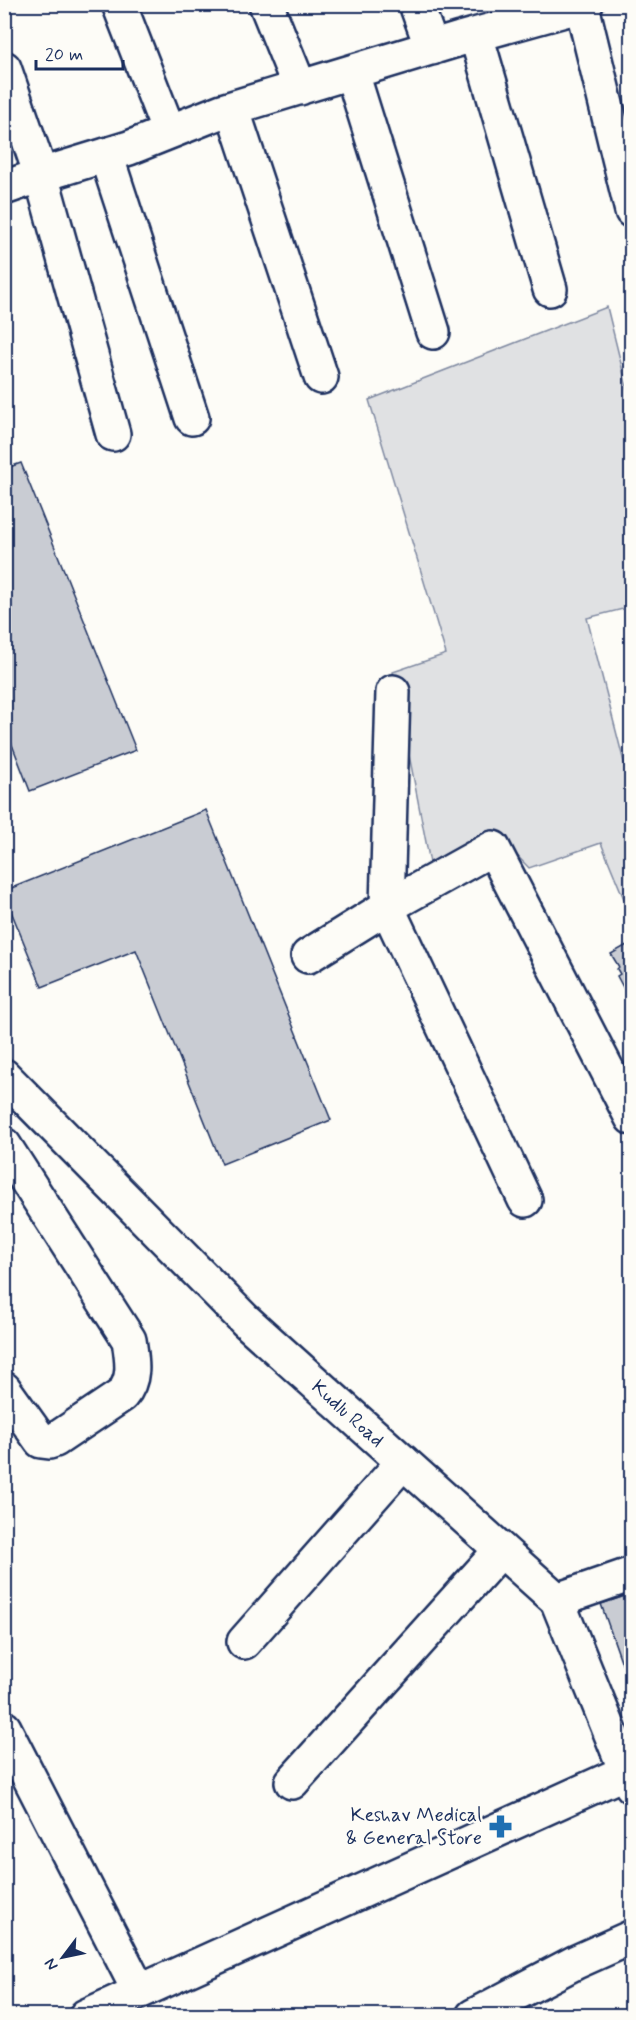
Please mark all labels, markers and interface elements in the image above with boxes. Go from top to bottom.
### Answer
scale bar [36,33,123,71]
text: 20 m [45,43,83,67]
street label: Kudlu Road [305,1374,390,1454]
place label: Keshav Medical & General Store [346,1802,482,1852]
pharmacy icon: Keshav Medical & General Store [487,1813,513,1839]
north arrow [33,1927,93,1987]
text: N [40,1954,63,1974]

